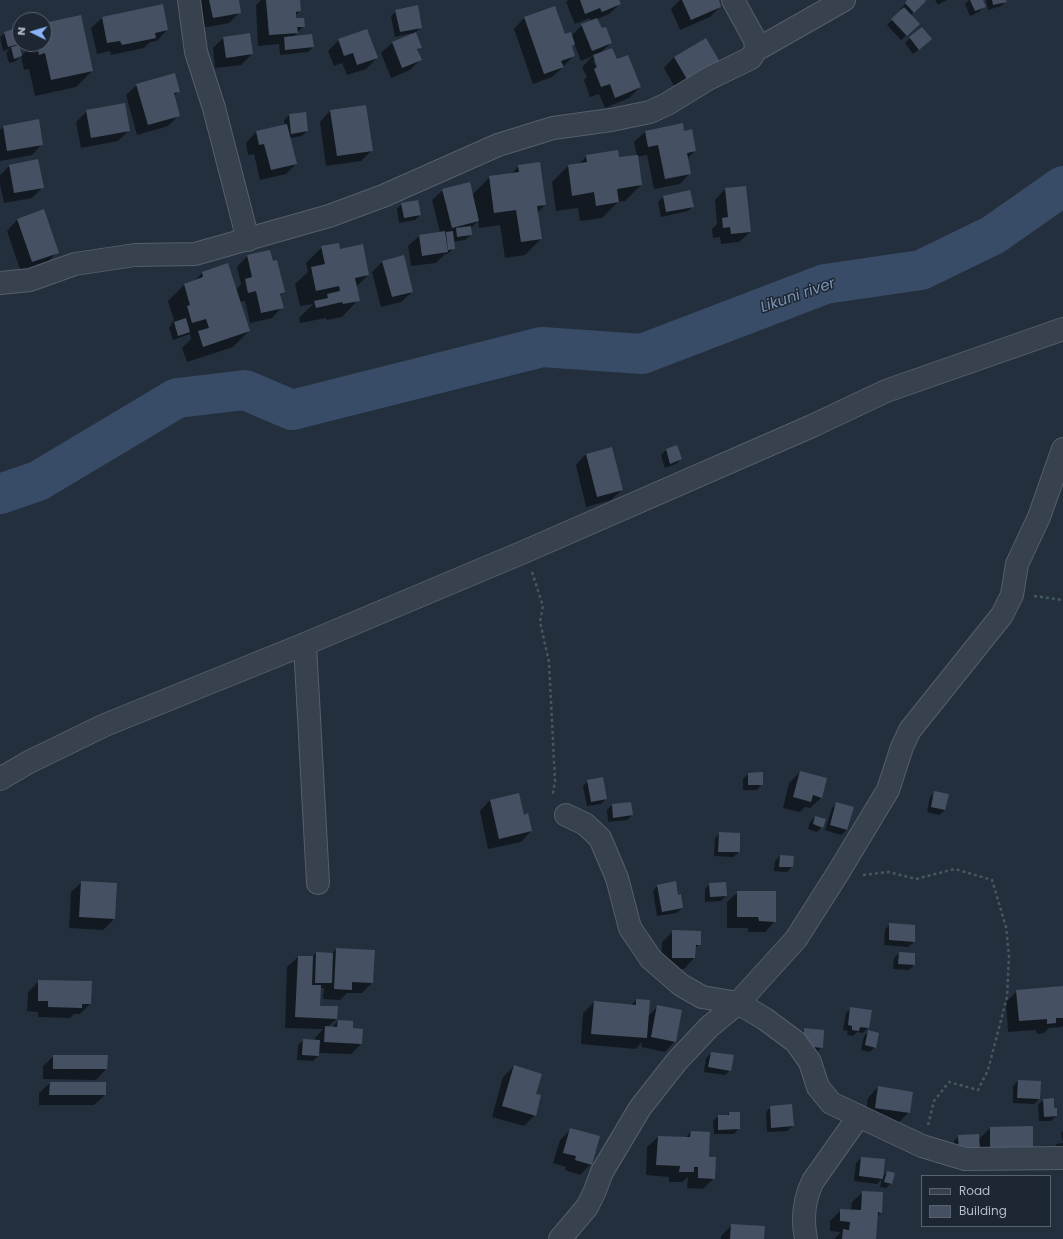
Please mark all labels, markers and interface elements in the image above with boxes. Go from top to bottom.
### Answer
north arrow [12,12,52,52]
text: N [13,26,29,36]
water label: Likuni river [758,275,838,317]
legend [921,1175,1051,1227]
text: Road [959,1182,990,1199]
text: Building [959,1202,1007,1219]

